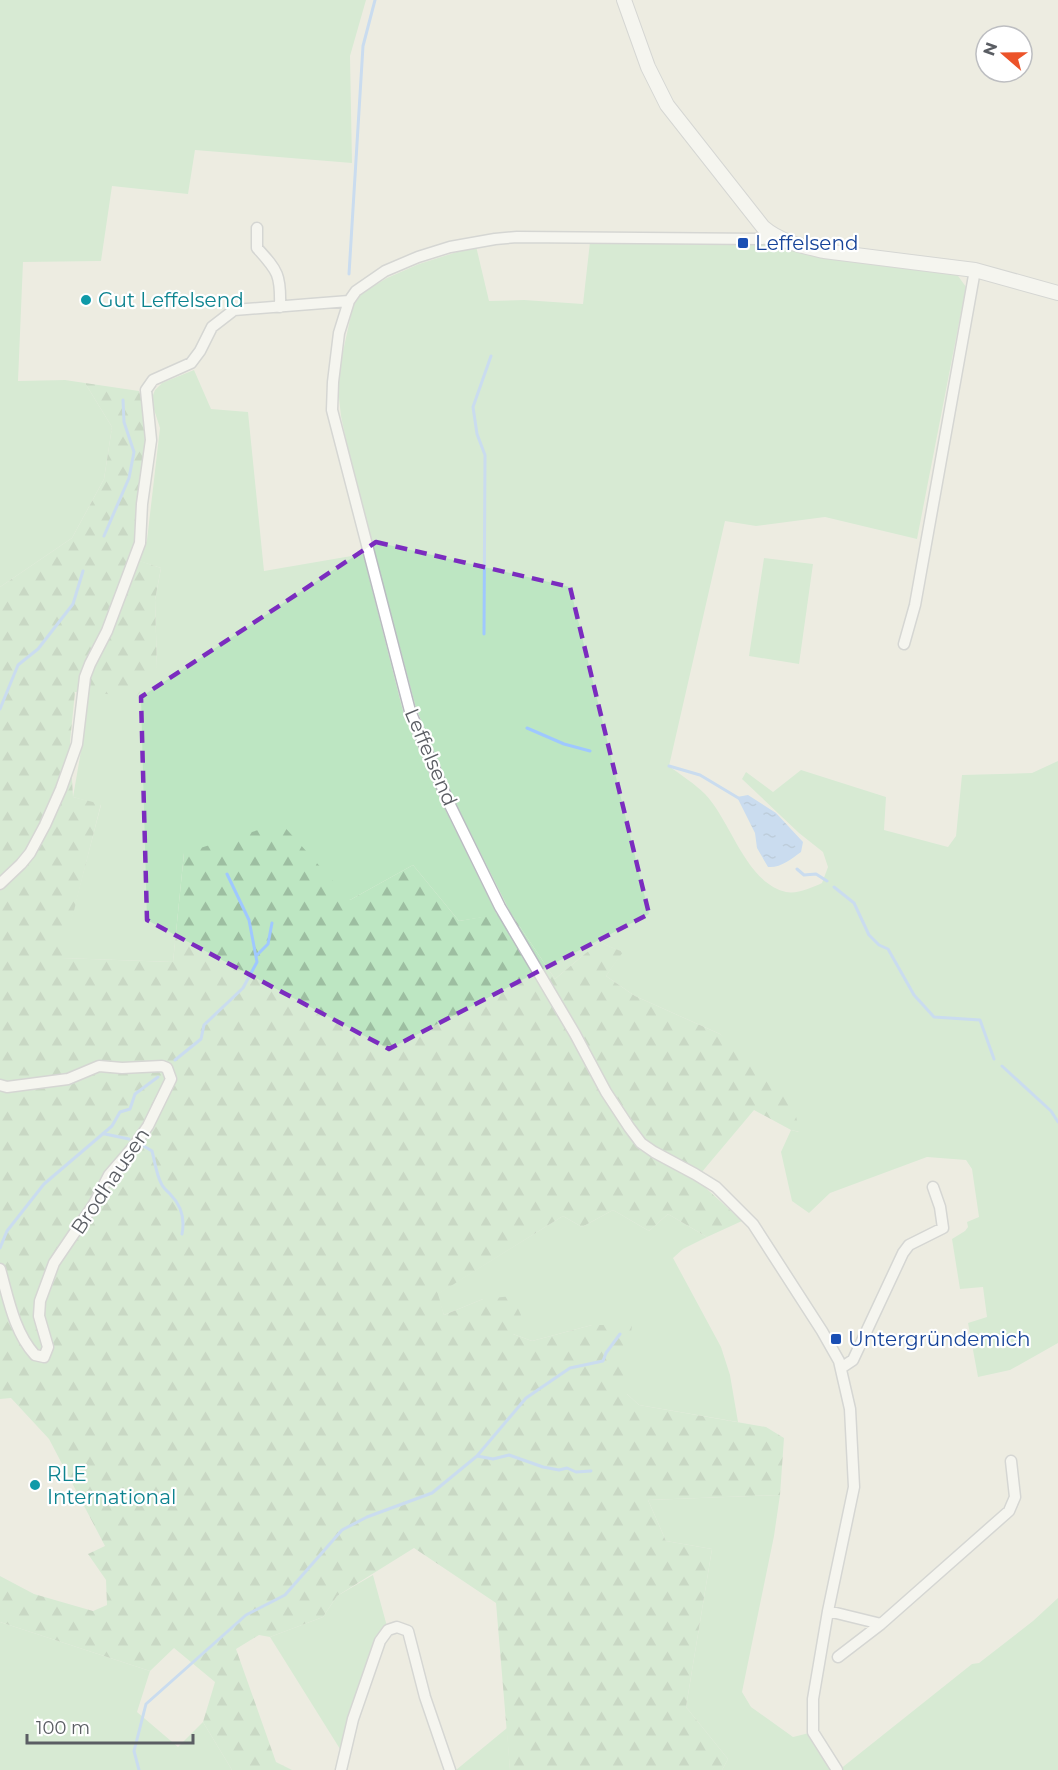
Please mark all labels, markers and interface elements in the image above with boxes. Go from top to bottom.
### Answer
north arrow [974,24,1034,84]
text: N [979,40,1002,58]
place label: Leffelsend [755,231,859,255]
marker: Leffelsend [736,236,750,250]
place label: Gut Leffelsend [98,288,244,312]
marker: Gut Leffelsend [79,293,93,307]
street label: Leffelsend [400,705,462,809]
street label: Brodhausen [66,1123,154,1239]
place label: Untergründemich [848,1327,1031,1351]
marker: Untergründemich [829,1332,843,1346]
place label: RLE International [47,1462,176,1509]
marker: RLE International [28,1478,42,1492]
scale bar [27,1707,194,1745]
text: 100 m [36,1717,90,1739]

